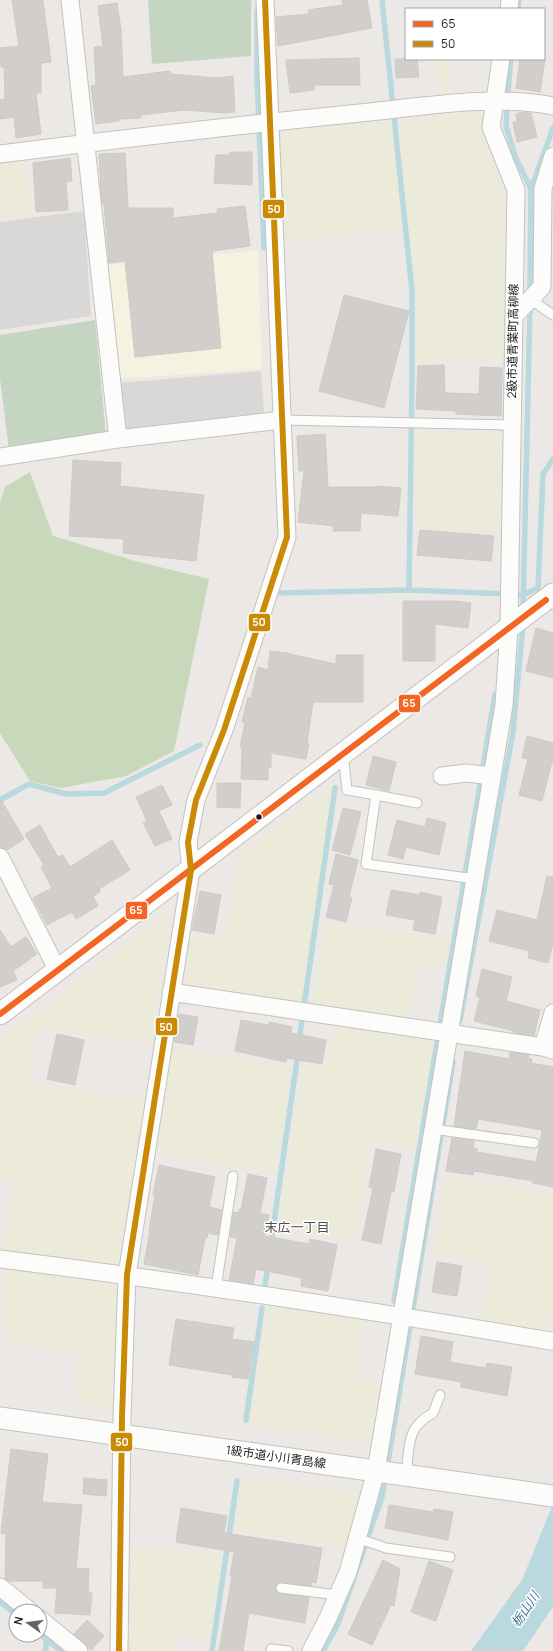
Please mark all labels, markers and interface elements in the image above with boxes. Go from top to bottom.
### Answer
legend [405,8,545,60]
text: 65 [441,15,455,32]
text: 50 [441,35,455,52]
line badge: 50 [262,199,285,219]
text: 50 [267,201,281,216]
street label: 2級市道青葉町高柳線 [503,283,522,399]
line badge: 50 [248,613,271,632]
text: 50 [252,614,266,629]
line badge: 65 [398,694,421,713]
text: 65 [402,695,416,710]
unlabelled marker [254,812,264,822]
line badge: 65 [125,901,148,920]
text: 65 [129,902,143,917]
line badge: 50 [155,1017,178,1036]
text: 50 [159,1019,173,1034]
district label: 末広一丁目 [264,1218,330,1236]
line badge: 50 [110,1432,133,1452]
text: 50 [115,1434,129,1449]
street label: 1級市道小川青島線 [225,1441,327,1472]
water label: 栃山川 [507,1586,544,1630]
north arrow [8,1603,48,1643]
text: N [10,1615,26,1626]

